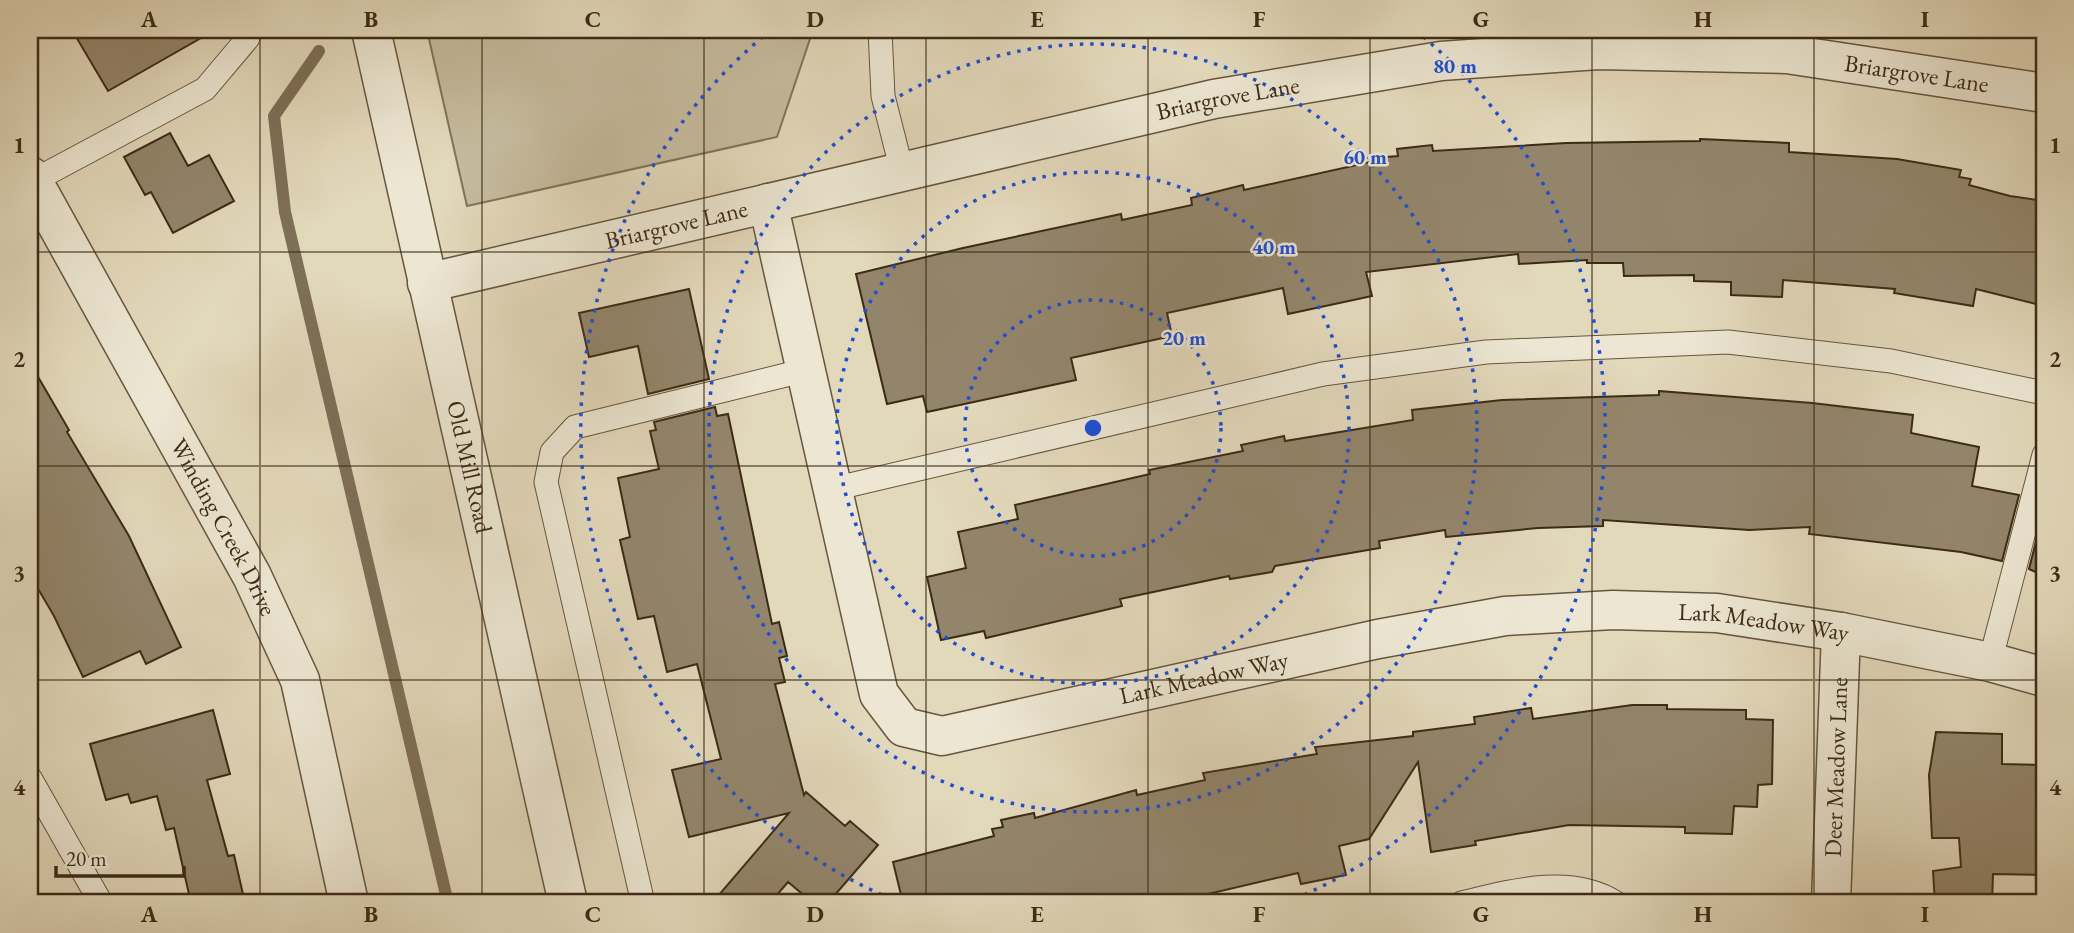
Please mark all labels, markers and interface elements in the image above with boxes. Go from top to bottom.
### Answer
text: A [140,4,158,34]
text: B [364,4,378,34]
text: C [585,4,601,34]
text: D [806,4,824,34]
text: E [1030,4,1044,34]
text: F [1253,4,1266,34]
text: G [1473,4,1489,34]
text: H [1694,4,1712,34]
text: I [1921,4,1929,34]
street label: Briargrove Lane [1843,47,1991,99]
text: 80 m [1433,52,1477,79]
street label: Briargrove Lane [1153,69,1302,127]
text: 1 [13,130,25,160]
text: 1 [2049,130,2061,160]
text: 60 m [1343,143,1387,170]
street label: Briargrove Lane [602,193,750,256]
text: 40 m [1252,233,1296,260]
text: 20 m [1162,324,1206,351]
text: 2 [13,344,25,374]
text: 2 [2049,344,2061,374]
street label: Old Mill Road [440,398,500,537]
centre of rings [1081,416,1105,440]
street label: Winding Creek Drive [164,433,284,620]
text: 3 [13,558,25,588]
text: 3 [2049,558,2061,588]
street label: Lark Meadow Way [1678,596,1852,648]
street label: Lark Meadow Way [1116,643,1292,711]
street label: Deer Meadow Lane [1817,676,1854,858]
text: 4 [13,772,26,802]
text: 4 [2049,772,2062,802]
scale bar [56,835,184,879]
text: 20 m [66,845,107,872]
text: A [140,899,158,929]
text: B [364,899,378,929]
text: C [585,899,601,929]
text: D [806,899,824,929]
text: E [1030,899,1044,929]
text: F [1253,899,1266,929]
text: G [1473,899,1489,929]
text: H [1694,899,1712,929]
text: I [1921,899,1929,929]

